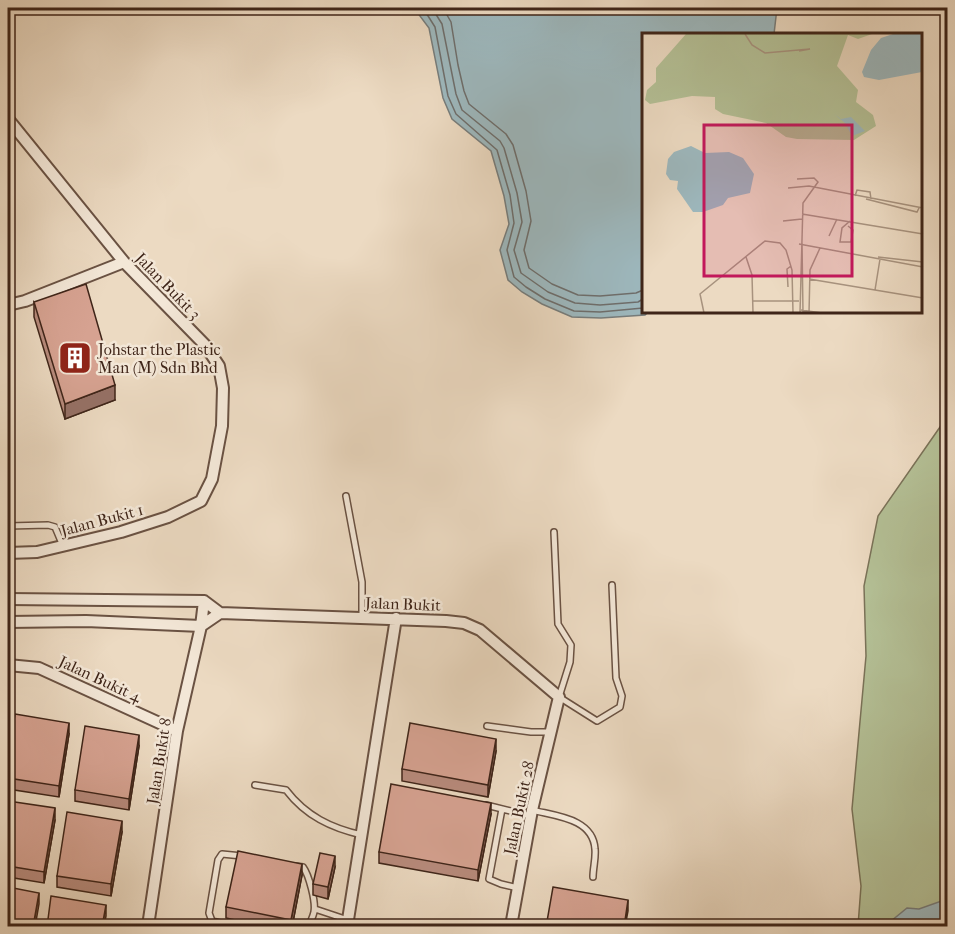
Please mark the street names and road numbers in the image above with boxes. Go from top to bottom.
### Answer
street label: Jalan Bukit 3 [130,247,205,323]
street label: Jalan Bukit 1 [57,500,145,541]
street label: Jalan Bukit [363,593,441,615]
street label: Jalan Bukit 4 [54,651,145,707]
street label: Jalan Bukit 8 [142,716,175,807]
street label: Jalan Bukit 28 [499,759,538,859]

